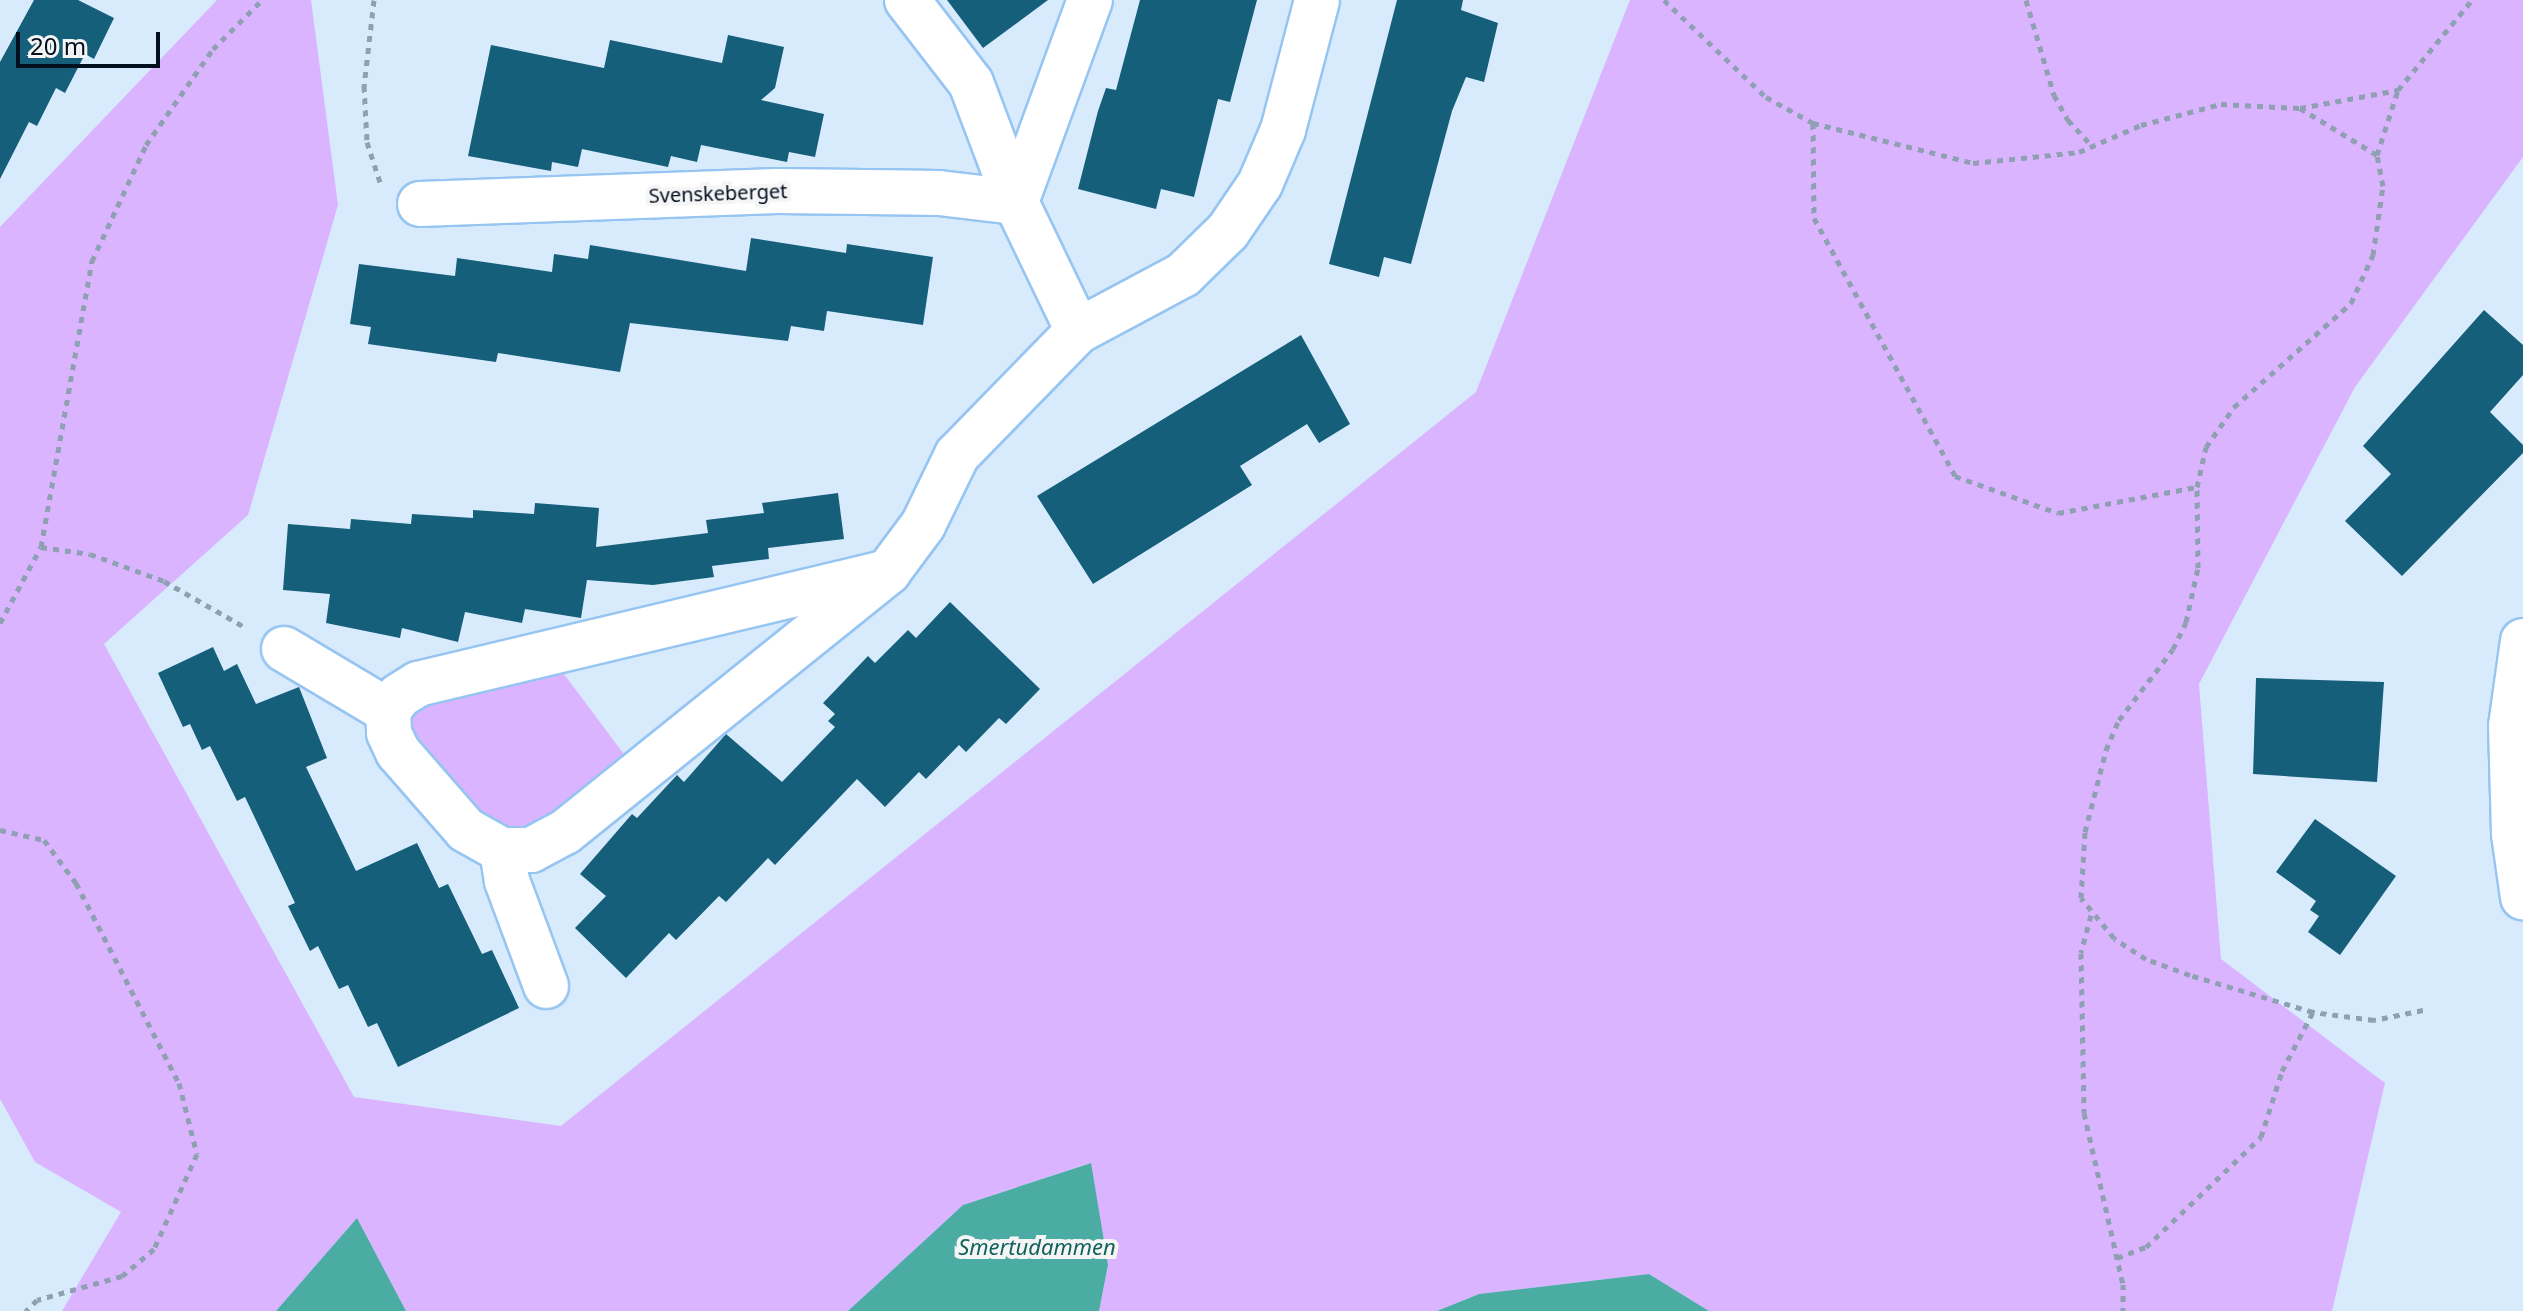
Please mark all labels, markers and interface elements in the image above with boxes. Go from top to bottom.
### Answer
scale bar [20,16,164,66]
text: 20 m [30,29,86,62]
street label: Svenskeberget [648,179,788,207]
water label: Smertudammen [958,1234,1116,1260]

